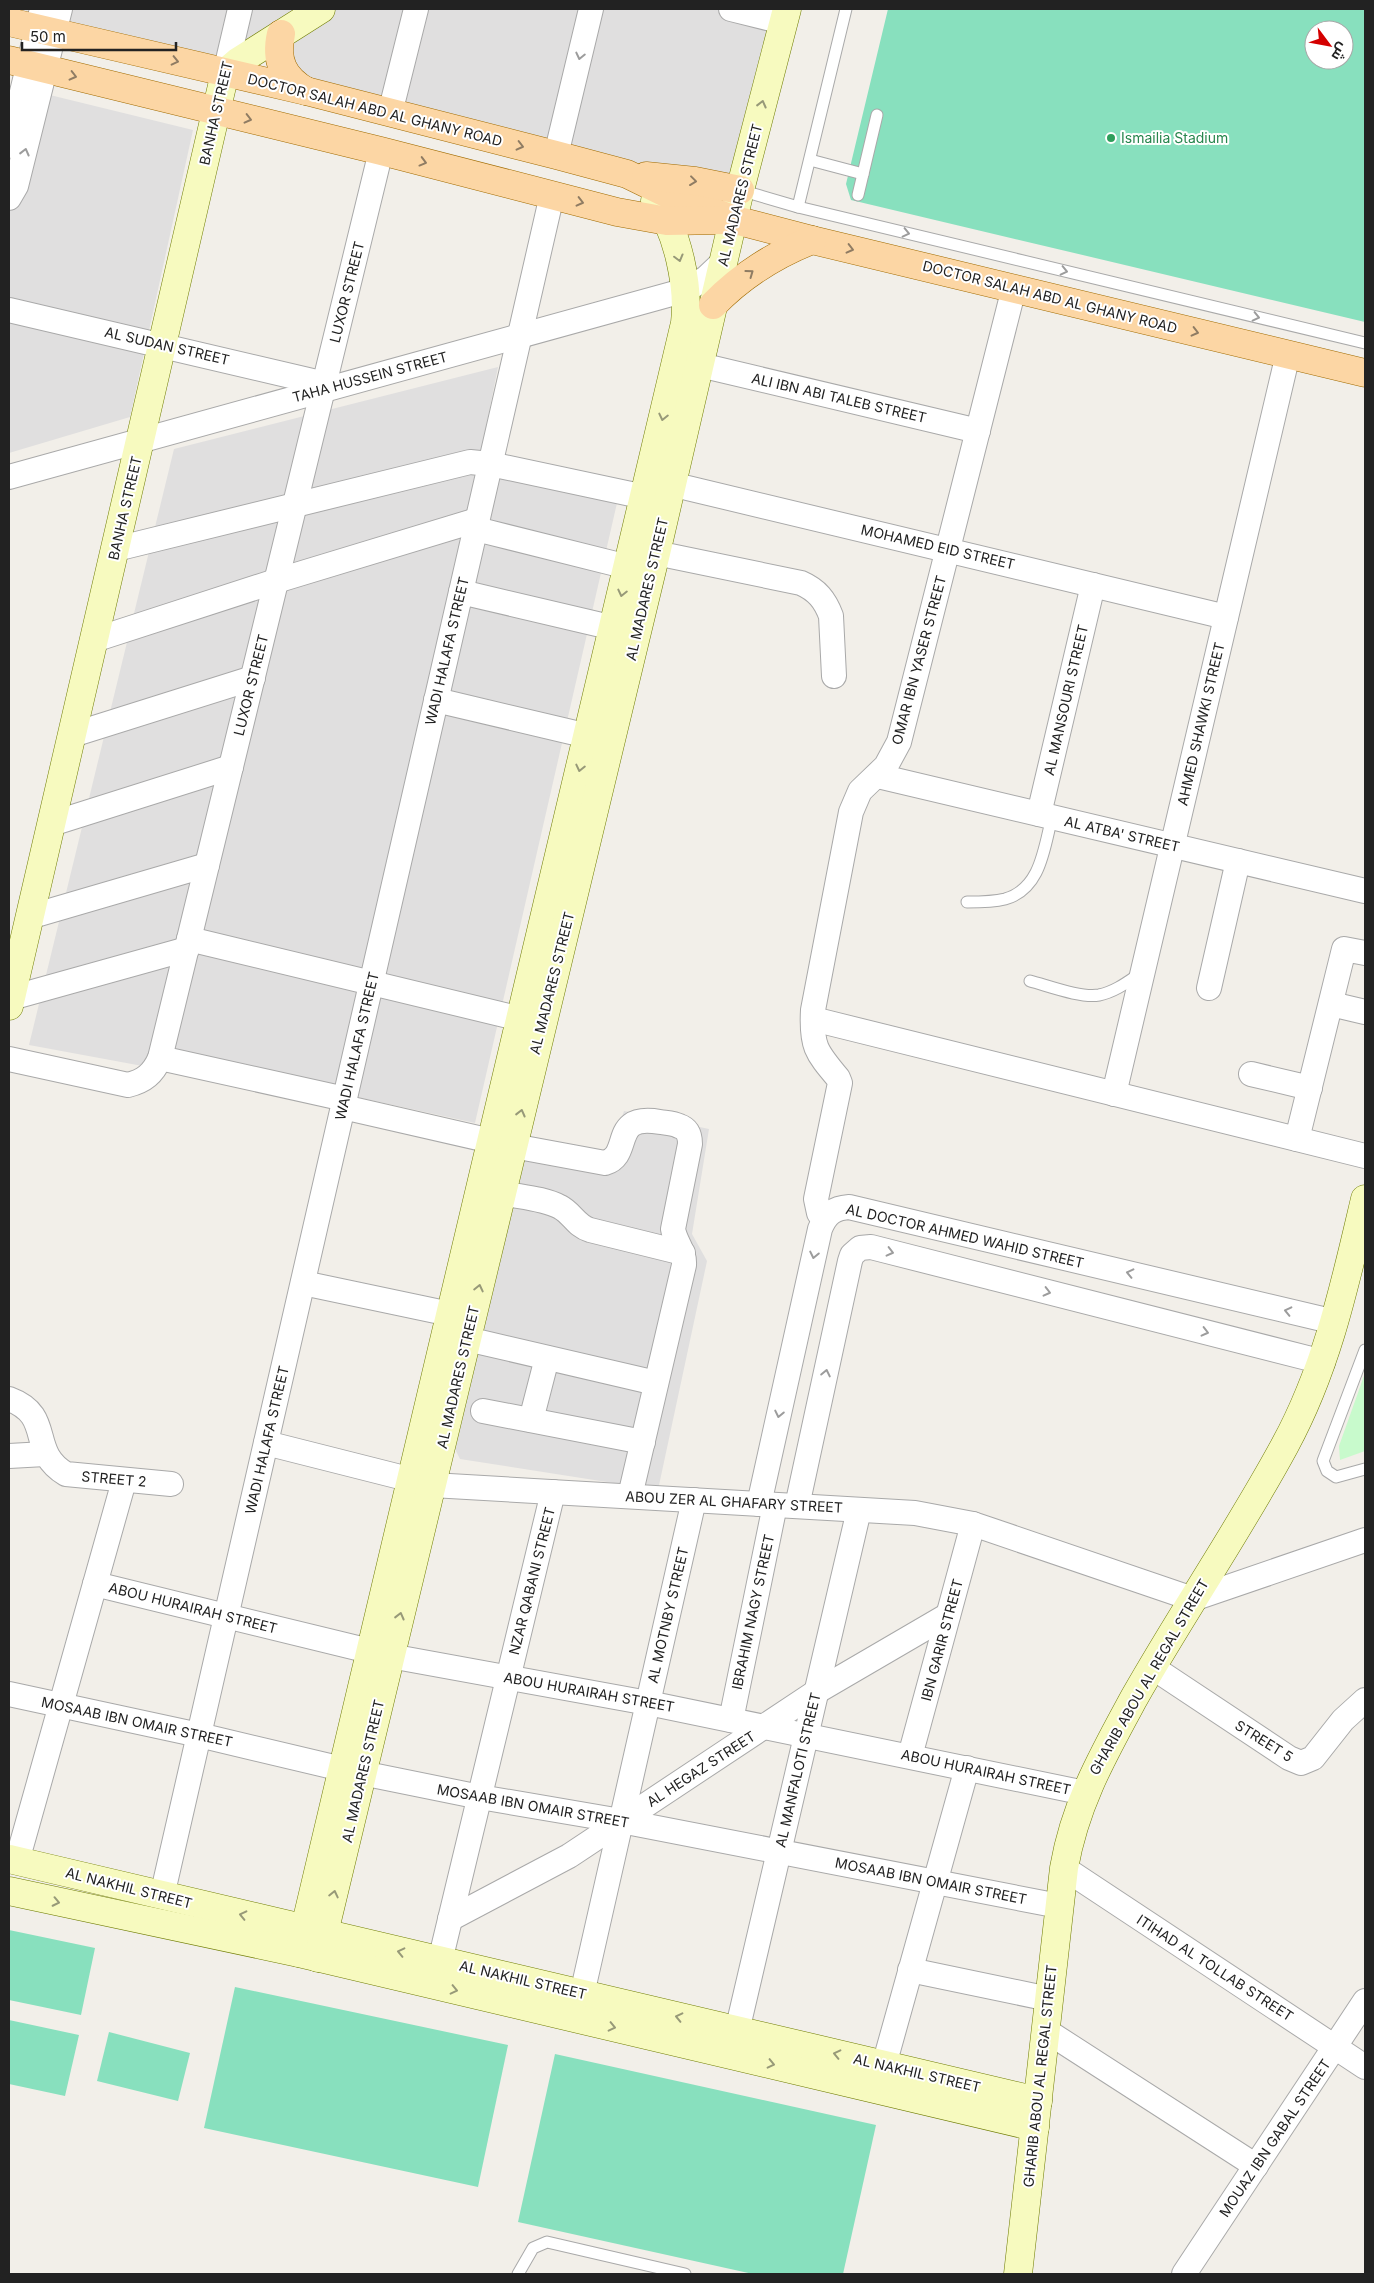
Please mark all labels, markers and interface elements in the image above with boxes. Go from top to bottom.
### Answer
scale bar [22,20,176,52]
north arrow [1304,20,1354,70]
text: 50 m [30,27,66,46]
text: ش [1328,40,1352,64]
one-way arrow [575,52,586,61]
one-way arrow [171,55,180,66]
street label: BANHA STREET [195,59,236,167]
one-way arrow [69,70,78,81]
street label: DOCTOR SALAH ABD AL GHANY ROAD [246,70,504,149]
one-way arrow [757,101,767,109]
one-way arrow [243,113,252,124]
street label: AL MADARES STREET [714,122,765,268]
place label: Ismailia Stadium [1121,129,1228,146]
marker: Ismailia Stadium [1105,132,1117,144]
one-way arrow [516,140,525,151]
one-way arrow [19,149,29,157]
one-way arrow [418,156,426,166]
one-way arrow [690,175,698,186]
one-way arrow [576,197,584,207]
one-way arrow [902,227,911,238]
street label: LUXOR STREET [326,239,367,344]
one-way arrow [845,243,854,254]
one-way arrow [673,254,683,262]
street label: DOCTOR SALAH ABD AL GHANY ROAD [921,257,1179,336]
one-way arrow [1060,265,1069,276]
one-way arrow [744,269,753,279]
one-way arrow [1252,311,1261,322]
street label: AL SUDAN STREET [103,323,231,368]
one-way arrow [1190,326,1199,337]
street label: TAHA HUSSEIN STREET [290,348,449,405]
street label: ALI IBN ABI TALEB STREET [750,369,928,426]
one-way arrow [658,413,669,422]
street label: BANHA STREET [104,454,145,562]
street label: AL MADARES STREET [622,516,671,662]
street label: MOHAMED EID STREET [859,520,1017,573]
street label: OMAR IBN YASER STREET [888,573,949,746]
street label: WADI HALAFA STREET [421,575,472,727]
one-way arrow [617,588,628,597]
street label: AL MANSOURI STREET [1040,623,1091,777]
street label: LUXOR STREET [230,632,271,737]
street label: AHMED SHAWKI STREET [1173,641,1228,807]
one-way arrow [575,763,586,772]
street label: AL ATBA' STREET [1063,812,1181,855]
street label: AL MADARES STREET [526,910,577,1056]
street label: WADI HALAFA STREET [331,970,382,1122]
one-way arrow [515,1109,526,1118]
street label: AL DOCTOR AHMED WAHID STREET [844,1200,1086,1271]
one-way arrow [885,1246,894,1257]
one-way arrow [809,1251,820,1259]
one-way arrow [1125,1268,1134,1279]
one-way arrow [473,1284,484,1293]
one-way arrow [1043,1286,1052,1297]
street label: AL MADARES STREET [433,1304,482,1450]
one-way arrow [1284,1306,1292,1317]
one-way arrow [1200,1326,1209,1337]
street label: WADI HALAFA STREET [241,1364,292,1516]
one-way arrow [820,1369,830,1378]
one-way arrow [774,1409,785,1418]
street label: STREET 2 [81,1467,147,1490]
street label: ABOU ZER AL GHAFARY STREET [625,1487,843,1516]
street label: NZAR QABANI STREET [505,1505,558,1657]
street label: IBRAHIM NAGY STREET [728,1533,777,1691]
street label: AL MOTNBY STREET [644,1545,691,1685]
street label: GHARIB ABOU AL REGAL STREET [1085,1576,1212,1778]
street label: IBN GARIR STREET [917,1577,966,1703]
street label: ABOU HURAIRAH STREET [107,1578,279,1637]
one-way arrow [394,1612,405,1621]
street label: ABOU HURAIRAH STREET [502,1668,676,1715]
street label: AL MANFALOTI STREET [771,1691,824,1849]
street label: MOSAAB IBN OMAIR STREET [40,1693,234,1750]
street label: AL MADARES STREET [338,1698,387,1844]
street label: STREET 5 [1232,1716,1296,1765]
street label: AL HEGAZ STREET [643,1727,758,1810]
street label: ABOU HURAIRAH STREET [900,1745,1073,1798]
street label: MOSAAB IBN OMAIR STREET [436,1780,631,1831]
street label: MOSAAB IBN OMAIR STREET [834,1854,1028,1907]
street label: AL NAKHIL STREET [64,1864,194,1911]
one-way arrow [328,1889,339,1898]
one-way arrow [52,1896,61,1906]
one-way arrow [238,1910,247,1921]
street label: ITIHAD AL TOLLAB STREET [1134,1911,1297,2025]
one-way arrow [397,1947,406,1958]
street label: AL NAKHIL STREET [458,1957,588,2002]
street label: GHARIB ABOU AL REGAL STREET [1019,1964,1060,2188]
one-way arrow [450,1984,459,1995]
one-way arrow [674,2012,683,2023]
one-way arrow [608,2021,617,2032]
one-way arrow [832,2049,841,2060]
street label: AL NAKHIL STREET [852,2050,982,2095]
street label: MOUAZ IBN GABAL STREET [1215,2056,1334,2220]
one-way arrow [766,2058,775,2069]

